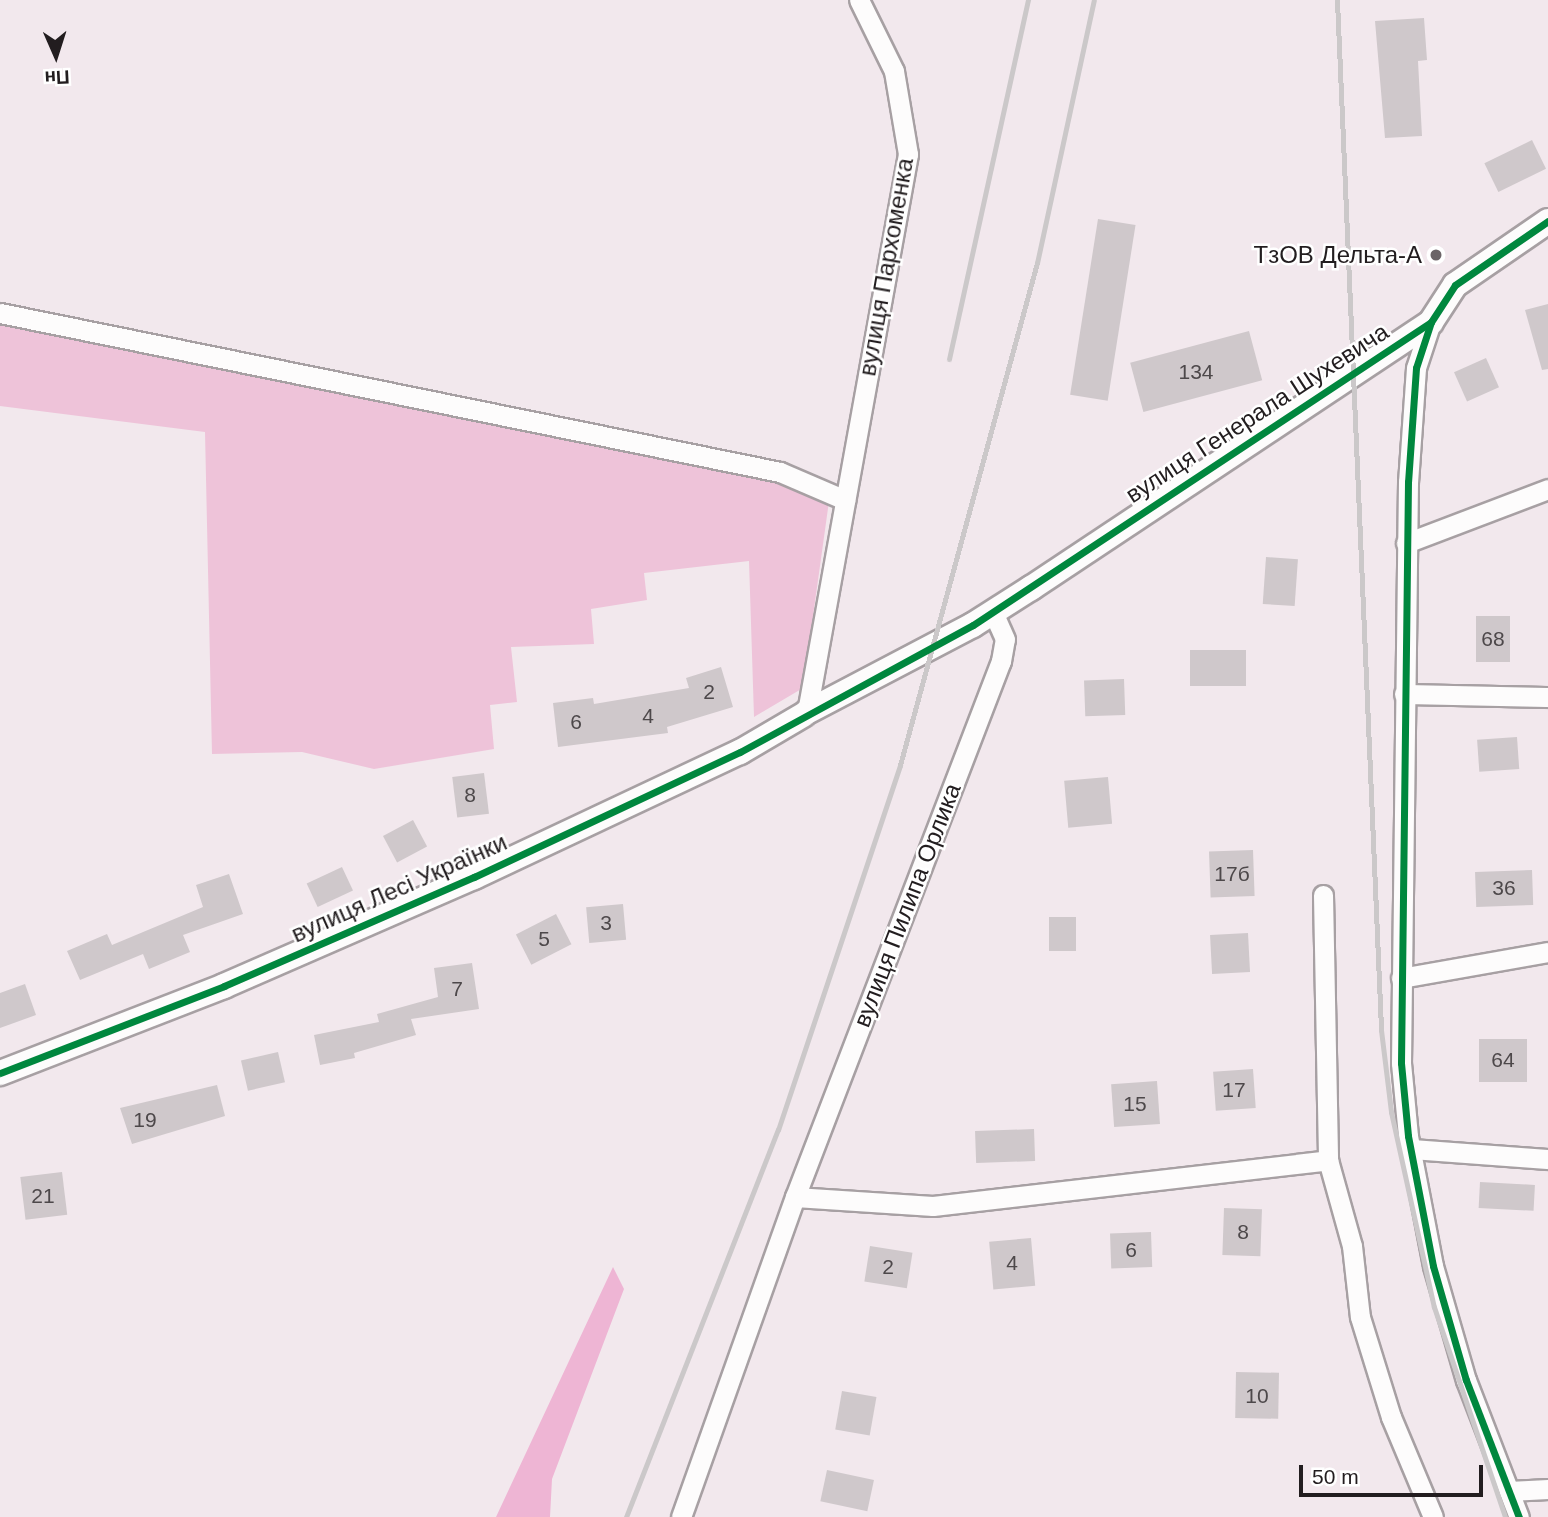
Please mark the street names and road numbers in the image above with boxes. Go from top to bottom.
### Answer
street label: вулиця Пархоменка [853,156,919,378]
street label: вулиця Генерала Шухевича [1120,317,1394,509]
street label: вулиця Пилипа Орлика [847,779,967,1031]
street label: вулиця Лесі Українки [287,827,511,949]

